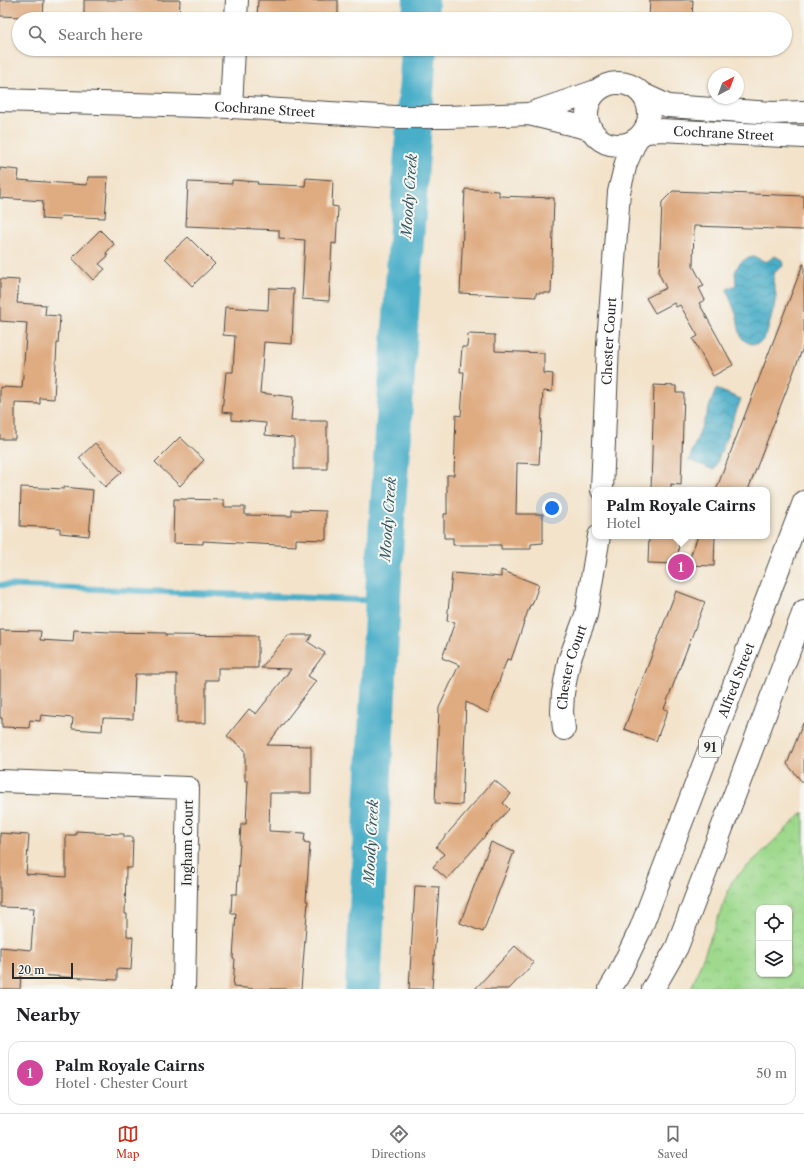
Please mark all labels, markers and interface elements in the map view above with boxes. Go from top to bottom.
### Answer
search box [12,12,792,56]
icon: search [26,23,48,45]
text: Search here [58,25,143,44]
north arrow [708,68,744,104]
street label: Cochrane Street [214,98,316,120]
street label: Cochrane Street [673,123,775,144]
water label: Moody Creek [397,153,421,241]
street label: Chester Court [598,296,619,385]
water label: Moody Creek [376,476,400,564]
popup [592,487,770,539]
text: Palm Royale Cairns [606,496,756,515]
your location [542,498,562,518]
text: Hotel [606,515,641,531]
pin: 1 [668,552,694,582]
street label: Chester Court [554,622,590,710]
street label: Alfred Street [714,640,758,721]
road number: 91 [699,737,721,757]
street label: Ingham Court [178,799,196,886]
water label: Moody Creek [360,799,382,887]
map controls [756,905,792,977]
button: locate [756,905,792,941]
button: layers [756,941,792,977]
scale bar [12,961,73,980]
text: 20 m [18,963,44,977]
text: Nearby [16,1005,80,1025]
text: Palm Royale Cairns [55,1056,205,1075]
text: 1 [27,1065,33,1081]
text: 50 m [756,1065,787,1081]
text: Hotel · Chester Court [55,1075,188,1091]
tab: Map [116,1123,140,1161]
tab: Directions [371,1123,426,1161]
tab: Saved [658,1123,688,1161]

